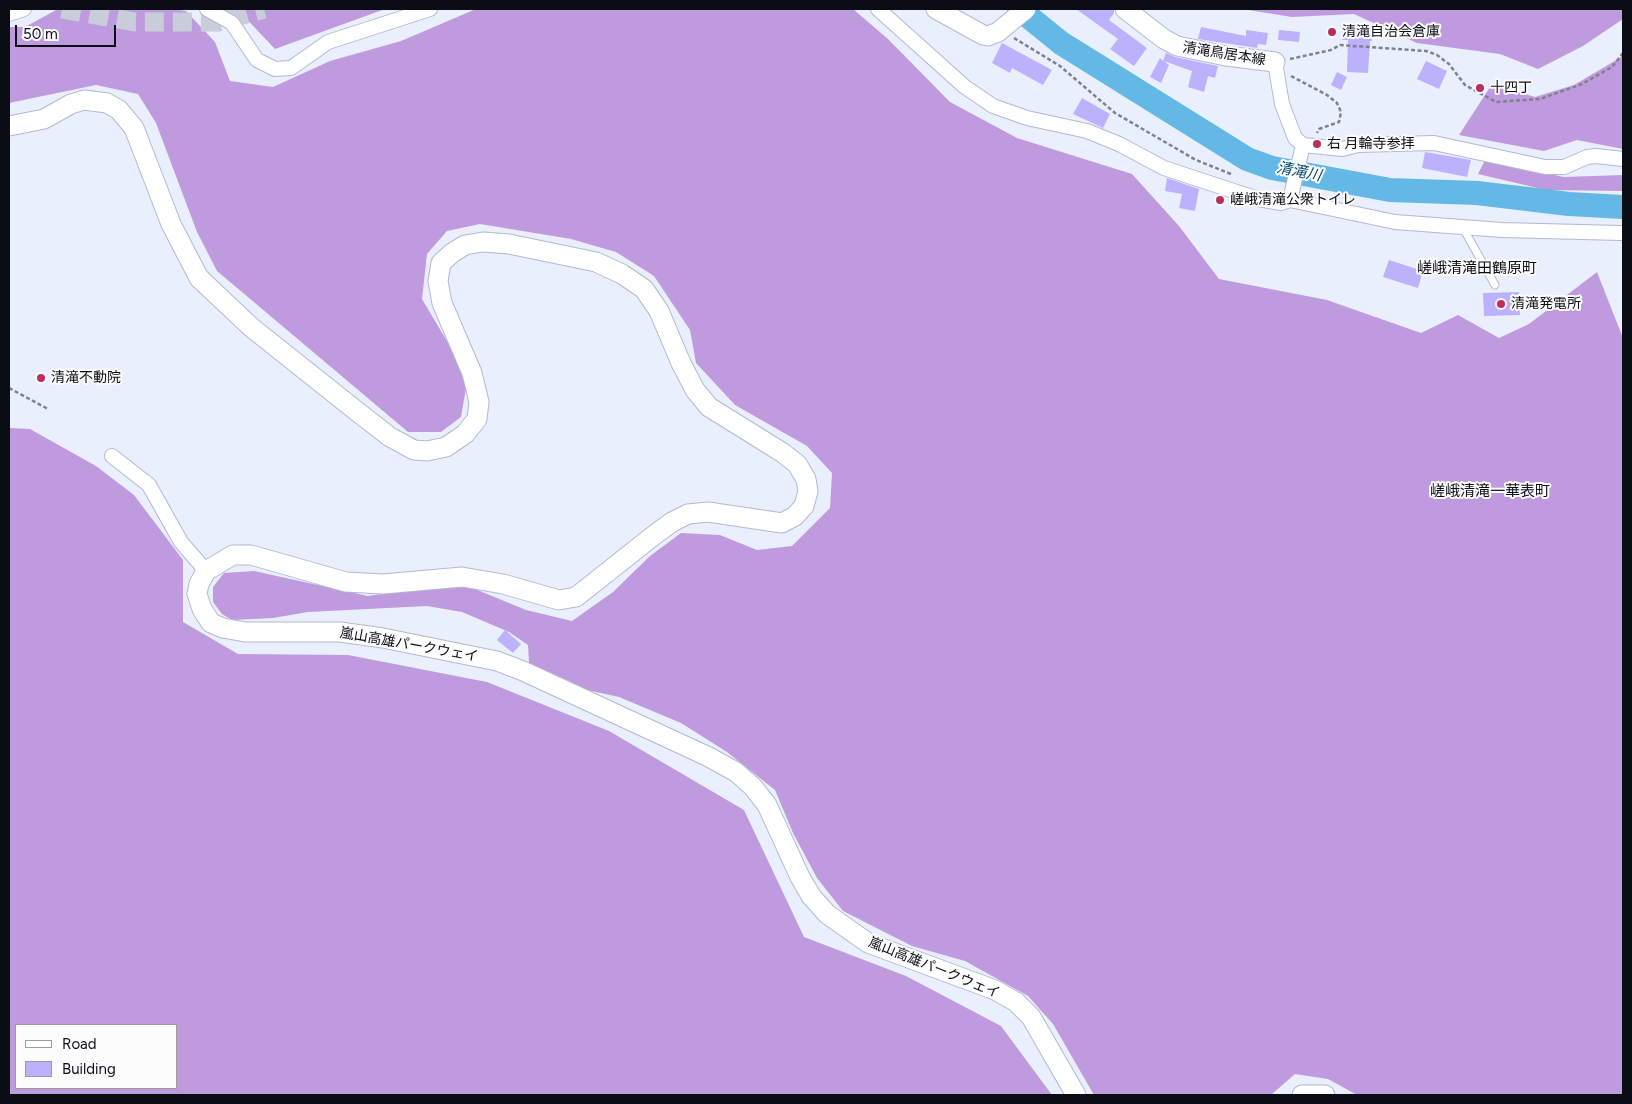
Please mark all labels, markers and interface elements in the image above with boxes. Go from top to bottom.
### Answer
scale bar [18,15,119,47]
place label: 清滝自治会倉庫 [1342,24,1440,40]
text: 50 m [23,25,58,43]
marker: 清滝自治会倉庫 [1326,26,1338,38]
street label: 清滝鳥居本線 [1181,39,1267,69]
place label: 十四丁 [1490,80,1532,96]
marker: 十四丁 [1474,82,1486,94]
place label: 右 月輪寺参拝 [1327,136,1414,152]
marker: 右 月輪寺参拝 [1311,138,1323,150]
water label: 清滝川 [1275,159,1323,185]
place label: 嵯峨清滝公衆トイレ [1230,192,1356,208]
marker: 嵯峨清滝公衆トイレ [1214,194,1226,206]
district label: 嵯峨清滝田鶴原町 [1417,260,1537,278]
place label: 清滝発電所 [1511,296,1581,312]
marker: 清滝発電所 [1495,298,1507,310]
place label: 清滝不動院 [51,370,121,386]
marker: 清滝不動院 [35,372,47,384]
district label: 嵯峨清滝一華表町 [1430,483,1550,501]
street label: 嵐山高雄パークウェイ [339,625,479,665]
street label: 嵐山高雄パークウェイ [866,934,1002,1002]
legend [15,1024,178,1089]
text: Road [62,1035,97,1053]
text: Building [62,1060,116,1078]

